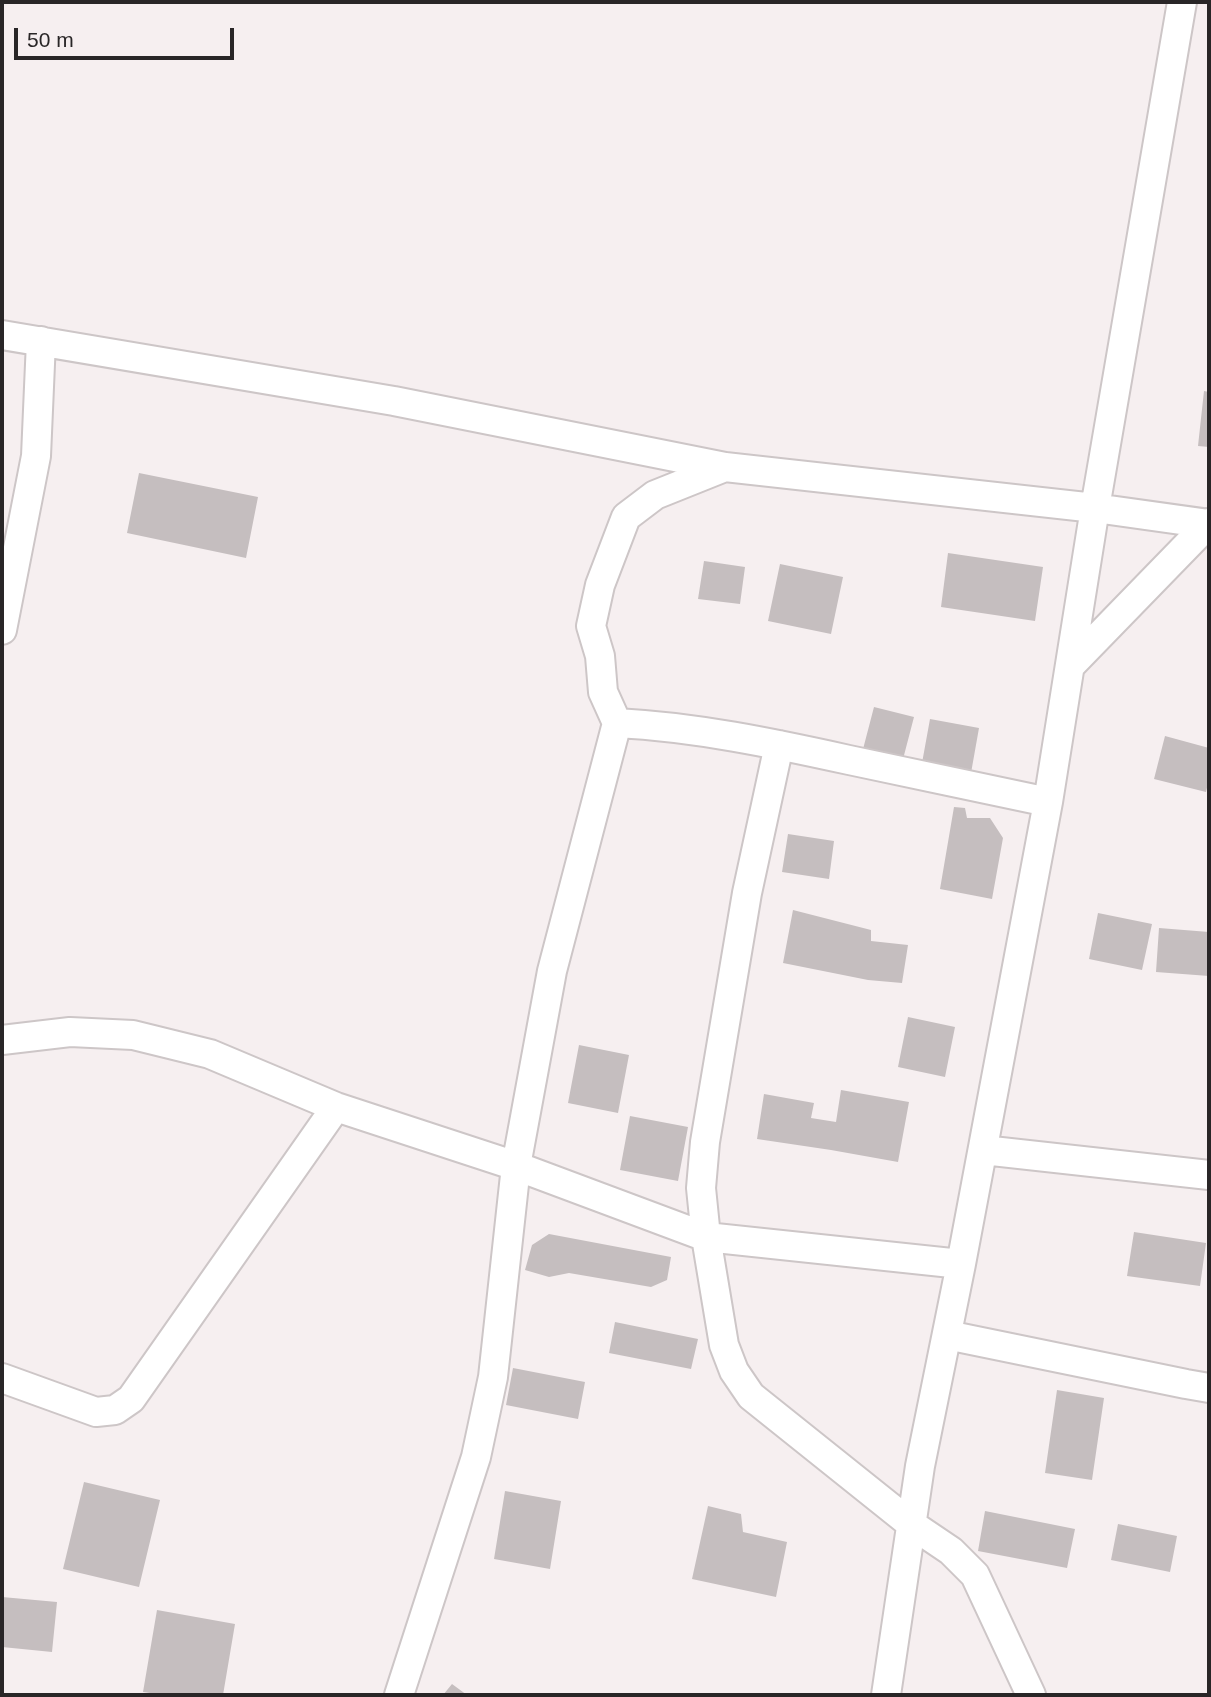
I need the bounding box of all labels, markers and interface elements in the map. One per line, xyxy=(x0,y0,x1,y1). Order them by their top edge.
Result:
scale bar xyxy=(18,14,238,58)
text: 50 m xyxy=(27,28,74,51)

